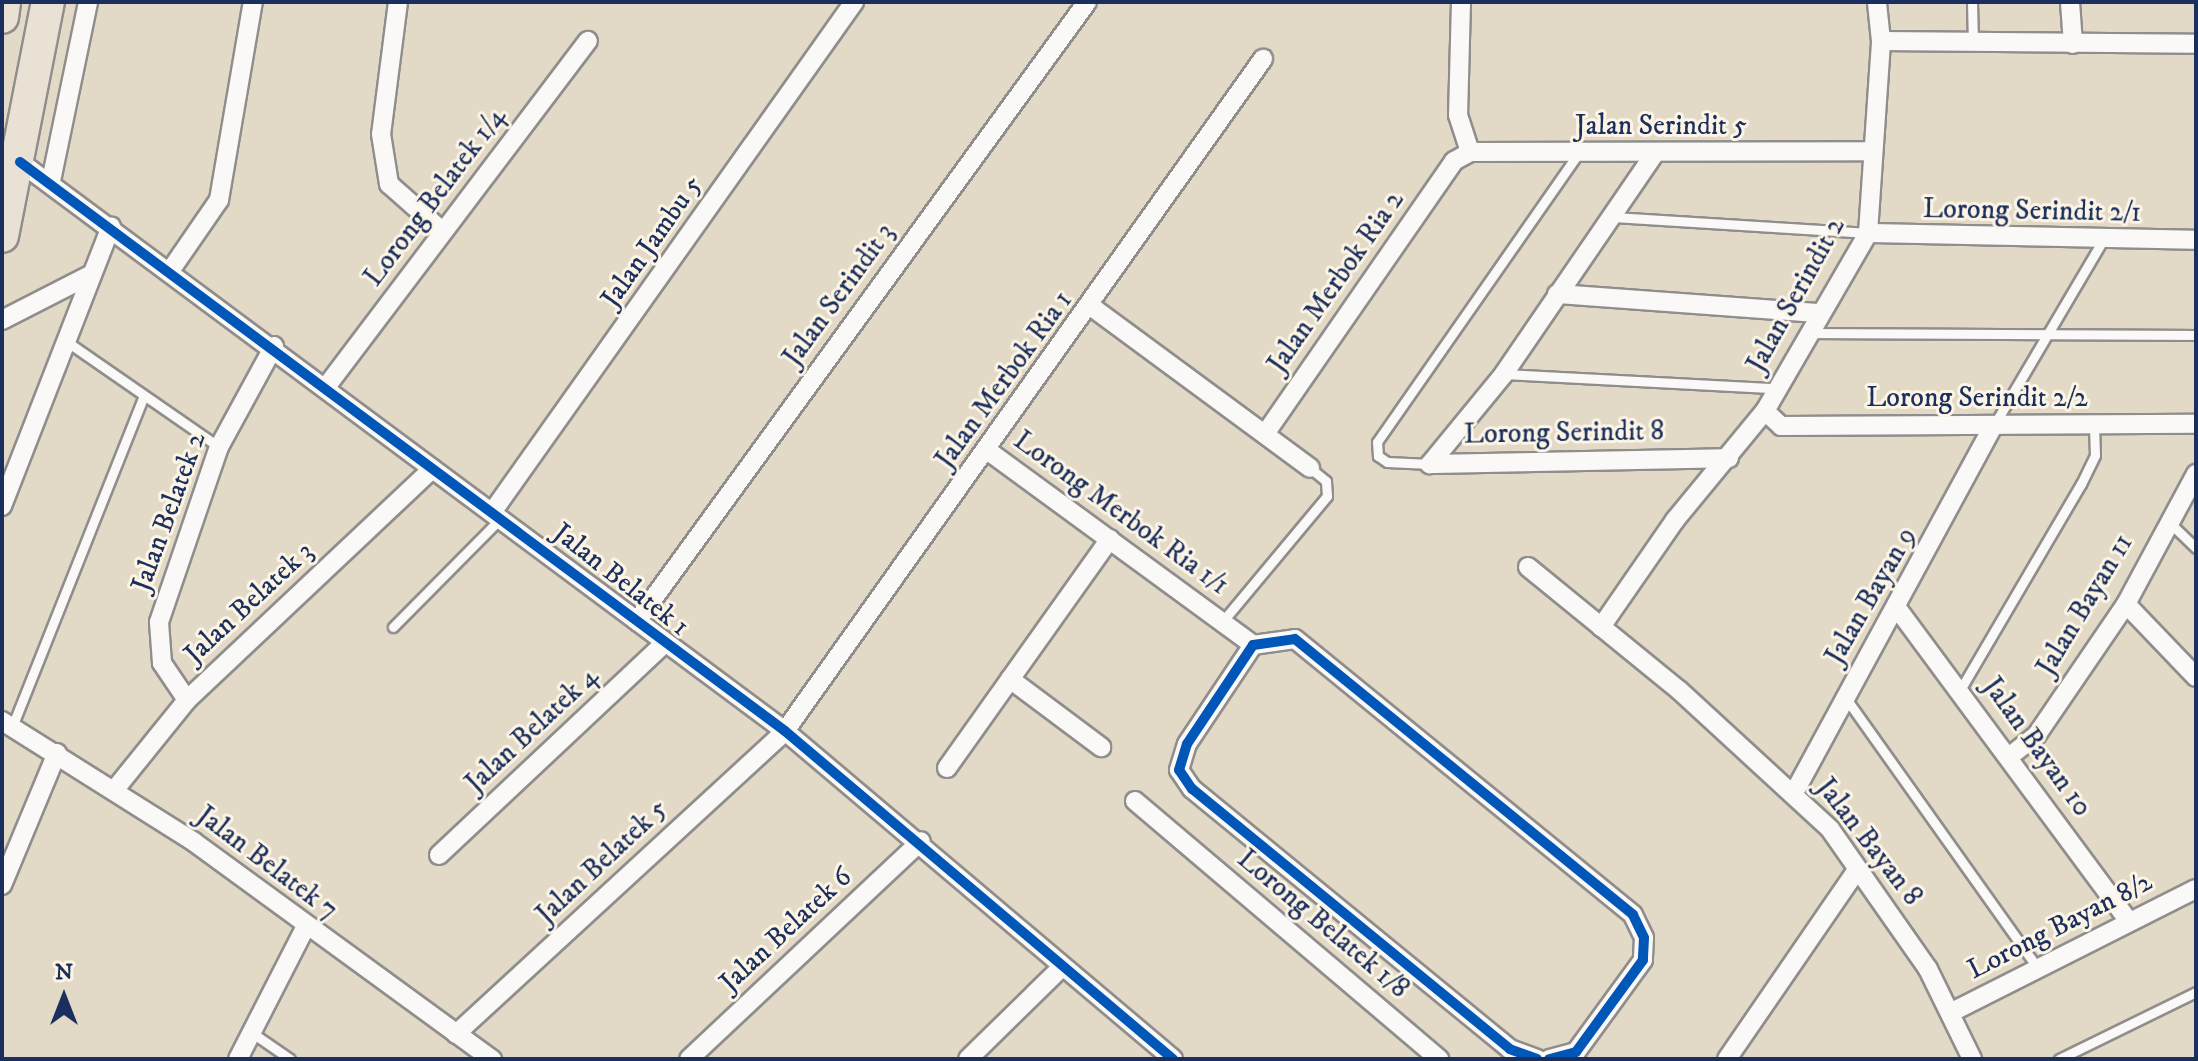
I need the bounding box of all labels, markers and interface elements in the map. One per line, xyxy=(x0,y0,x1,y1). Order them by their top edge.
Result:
street label: Lorong Belatek 1/4 xyxy=(357,101,513,293)
street label: Jalan Serindit 5 xyxy=(1575,109,1747,143)
street label: Jalan Jambu 5 xyxy=(594,170,710,314)
street label: Jalan Merbok Ria 2 xyxy=(1261,184,1411,380)
street label: Lorong Serindit 2/1 xyxy=(1923,192,2141,230)
street label: Jalan Serindit 2 xyxy=(1740,212,1852,378)
street label: Jalan Serindit 3 xyxy=(776,217,902,373)
street label: Jalan Merbok Ria 1 xyxy=(928,285,1080,475)
street label: Lorong Serindit 2/2 xyxy=(1866,381,2088,415)
street label: Lorong Serindit 8 xyxy=(1463,414,1665,452)
street label: Lorong Merbok Ria 1/1 xyxy=(1007,424,1235,602)
street label: Jalan Belatek 2 xyxy=(125,428,213,596)
street label: Jalan Belatek 1 xyxy=(546,516,696,644)
street label: Jalan Bayan 9 xyxy=(1818,521,1924,671)
street label: Jalan Bayan 11 xyxy=(2030,528,2140,682)
street label: Jalan Belatek 3 xyxy=(178,535,320,671)
street label: Jalan Belatek 4 xyxy=(459,660,605,800)
street label: Jalan Bayan 10 xyxy=(1975,671,2099,823)
street label: Jalan Bayan 8 xyxy=(1809,771,1929,913)
street label: Jalan Belatek 5 xyxy=(529,793,675,931)
street label: Jalan Belatek 7 xyxy=(190,799,344,927)
street label: Lorong Belatek 1/8 xyxy=(1230,842,1416,1006)
street label: Jalan Belatek 6 xyxy=(713,860,859,1000)
street label: Lorong Bayan 8/2 xyxy=(1962,865,2158,987)
north arrow xyxy=(24,957,104,1037)
text: N xyxy=(55,959,73,986)

